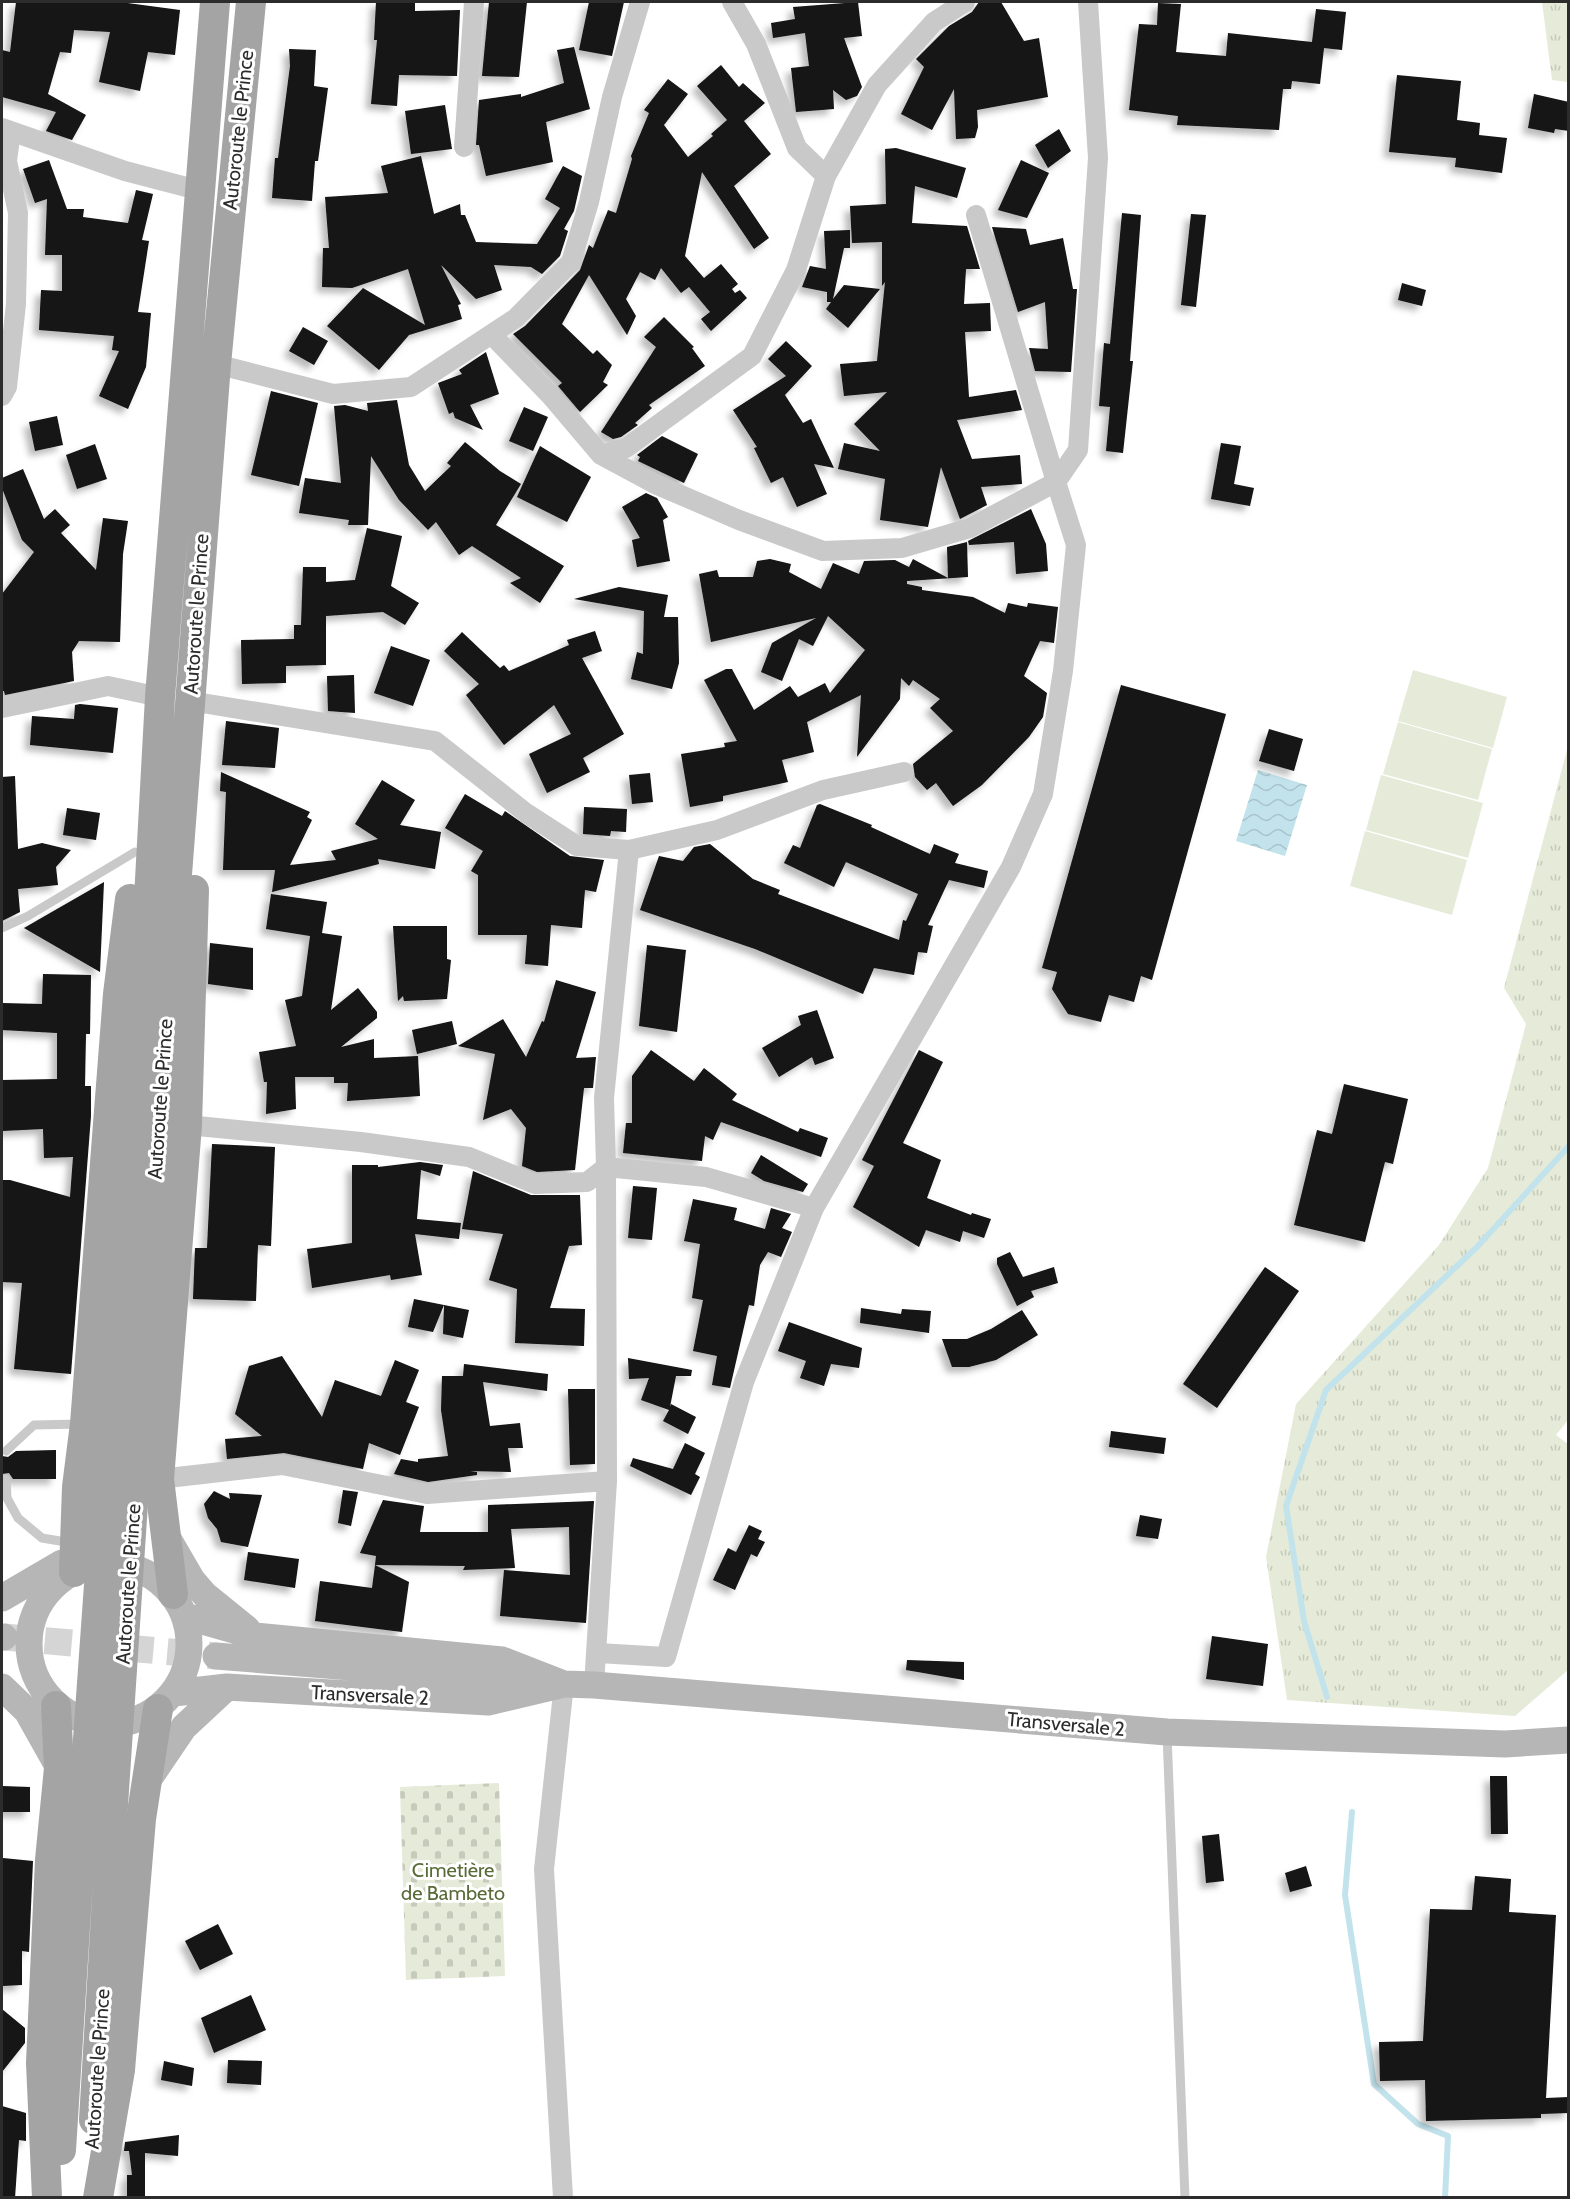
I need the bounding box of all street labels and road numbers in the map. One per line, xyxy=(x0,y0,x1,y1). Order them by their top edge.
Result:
street label: Autoroute le Prince xyxy=(218,49,258,211)
street label: Autoroute le Prince xyxy=(178,533,214,695)
street label: Autoroute le Prince xyxy=(142,1018,178,1180)
street label: Autoroute le Prince xyxy=(110,1503,146,1665)
street label: Transversale 2 xyxy=(310,1680,430,1710)
street label: Transversale 2 xyxy=(1006,1707,1126,1741)
street label: Autoroute le Prince xyxy=(79,1988,115,2150)

